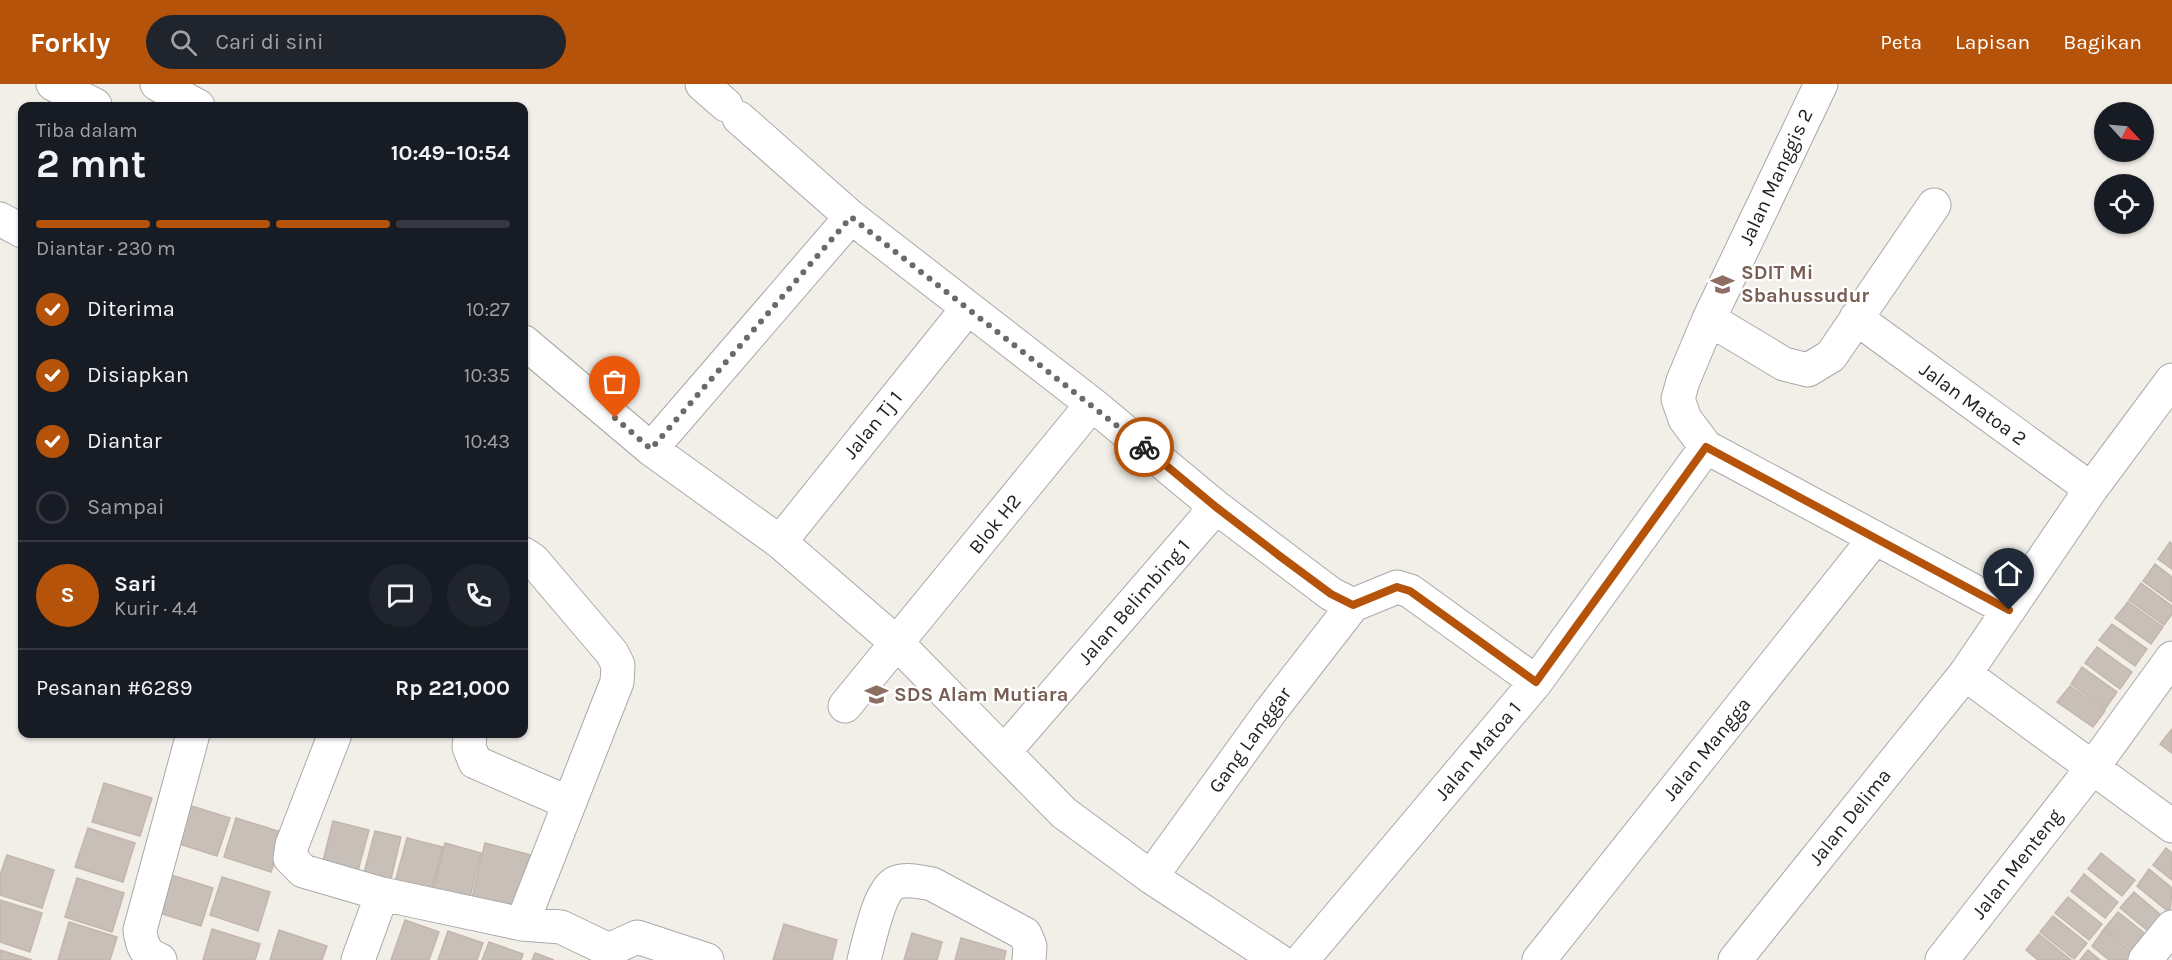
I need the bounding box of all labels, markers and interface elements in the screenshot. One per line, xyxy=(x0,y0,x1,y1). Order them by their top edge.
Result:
search box xyxy=(146,15,566,69)
text: Forkly xyxy=(30,26,110,59)
icon: search xyxy=(167,26,200,59)
text: Cari di sini xyxy=(215,29,324,55)
text: Peta xyxy=(1880,30,1922,54)
text: Lapisan xyxy=(1955,30,2030,54)
text: Bagikan xyxy=(2063,30,2142,54)
north arrow xyxy=(2094,102,2154,162)
map controls xyxy=(2094,102,2154,234)
street label: Jalan Manggis 2 xyxy=(1734,105,1818,249)
text: Tiba dalam xyxy=(36,119,138,142)
text: 10:49–10:54 xyxy=(391,140,510,166)
text: 2 mnt xyxy=(36,141,146,187)
button: locate xyxy=(2094,174,2154,234)
text: Diantar · 230 m xyxy=(36,237,176,260)
place label: SDIT Mi Sbahussudur xyxy=(1741,261,1869,307)
school or university icon: SDIT Mi Sbahussudur xyxy=(1710,271,1736,297)
icon: check xyxy=(36,293,69,326)
text: Diterima xyxy=(87,296,175,322)
text: 10:27 xyxy=(466,298,510,321)
pin xyxy=(589,356,640,418)
street label: Jalan Matoa 2 xyxy=(1915,358,2031,450)
icon: check xyxy=(36,359,69,392)
text: Disiapkan xyxy=(87,362,189,388)
text: 10:35 xyxy=(464,364,510,387)
icon: bag xyxy=(598,365,631,398)
street label: Jalan Tj 1 xyxy=(839,387,907,463)
courier xyxy=(1114,417,1174,477)
icon: check xyxy=(36,425,69,458)
text: Diantar xyxy=(87,428,162,454)
text: 10:43 xyxy=(464,430,510,453)
icon: bike xyxy=(1128,431,1161,464)
street label: Blok H2 xyxy=(964,490,1026,558)
text: Sampai xyxy=(87,494,165,520)
street label: Jalan Belimbing 1 xyxy=(1073,535,1195,669)
pin xyxy=(1983,548,2034,610)
icon: home xyxy=(1992,557,2025,590)
button: chat xyxy=(369,564,432,627)
button: phone xyxy=(447,564,510,627)
text: Sari xyxy=(114,571,157,597)
text: S xyxy=(60,582,75,608)
text: Kurir · 4.4 xyxy=(114,597,198,620)
text: Pesanan #6289 xyxy=(36,675,192,701)
text: Rp 221,000 xyxy=(395,675,510,701)
school or university icon: SDS Alam Mutiara xyxy=(863,681,889,707)
street label: Gang Langgar xyxy=(1204,682,1297,797)
place label: SDS Alam Mutiara xyxy=(894,683,1068,706)
street label: Jalan Mangga xyxy=(1658,693,1756,805)
street label: Jalan Matoa 1 xyxy=(1430,697,1526,805)
street label: Jalan Delima xyxy=(1804,764,1896,870)
street label: Jalan Menteng xyxy=(1967,805,2067,923)

